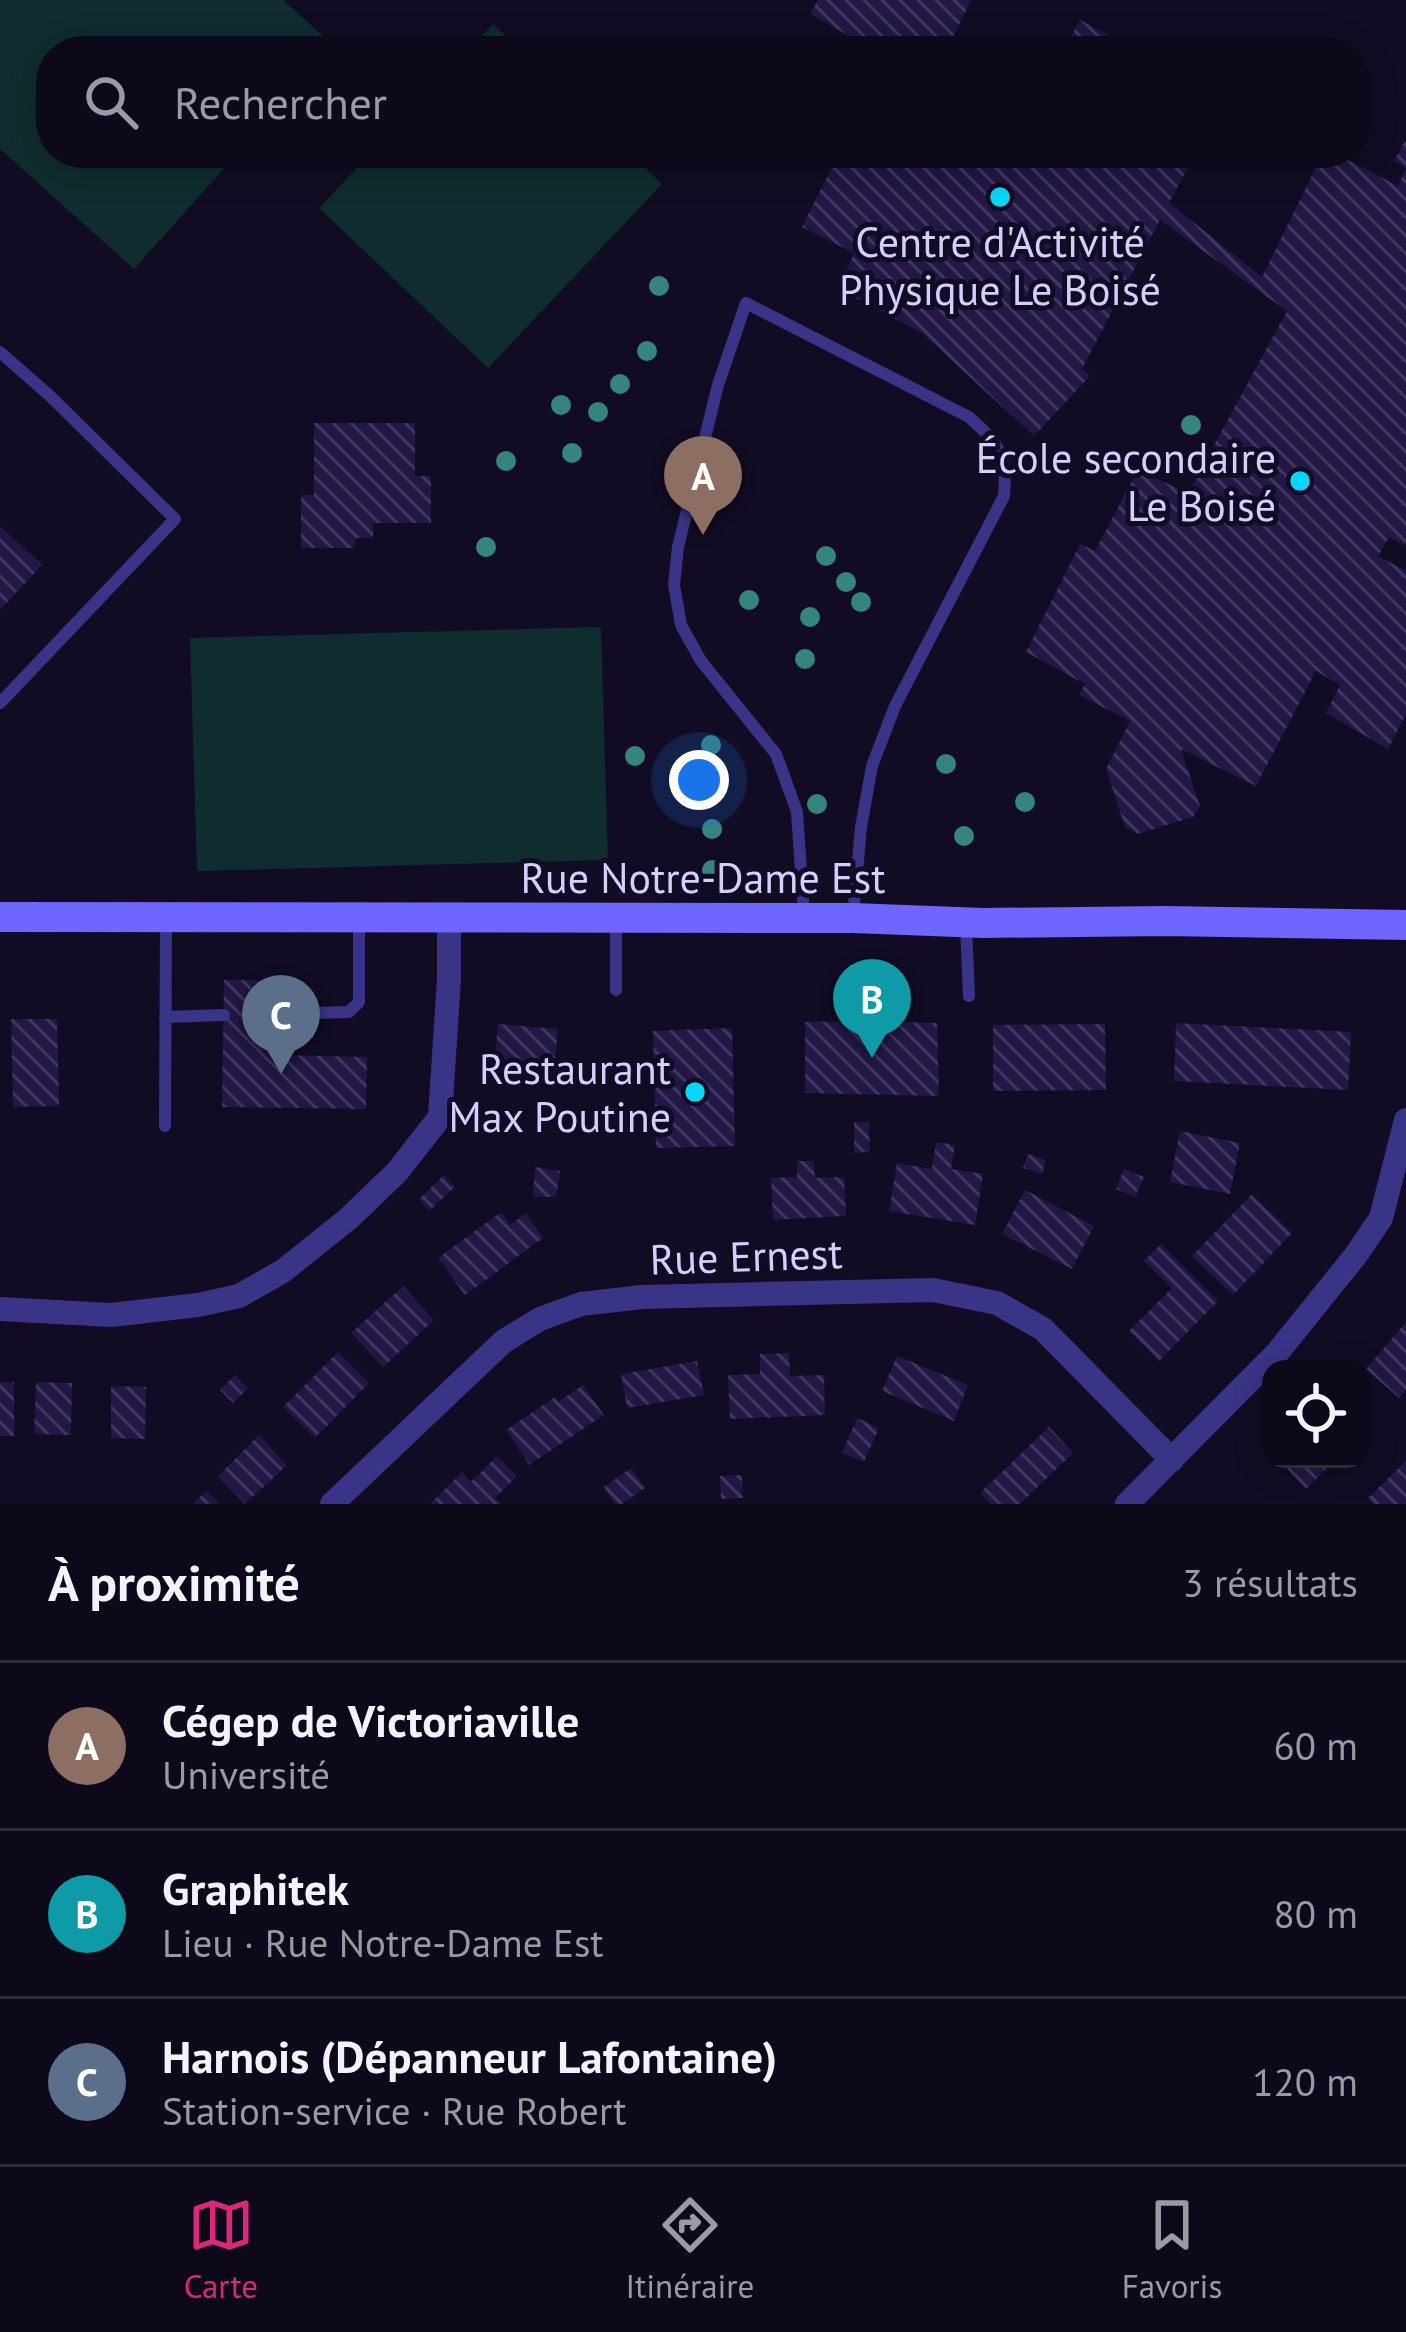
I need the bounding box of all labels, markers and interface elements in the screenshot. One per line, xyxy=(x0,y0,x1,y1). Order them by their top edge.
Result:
search box xyxy=(36,36,1370,168)
icon: search xyxy=(78,69,144,135)
text: Rechercher xyxy=(174,73,387,131)
marker: Centre d'Activité Physique Le Boisé xyxy=(987,184,1013,210)
place label: Centre d'Activité Physique Le Boisé xyxy=(839,214,1161,317)
place label: École secondaire Le Boisé xyxy=(976,430,1276,533)
pin: A xyxy=(664,436,742,535)
marker: École secondaire Le Boisé xyxy=(1287,468,1313,494)
your location xyxy=(669,750,729,810)
street label: Rue Notre-Dame Est xyxy=(521,850,885,905)
pin: B xyxy=(833,959,911,1058)
pin: C xyxy=(242,975,320,1074)
place label: Restaurant Max Poutine xyxy=(448,1041,671,1144)
marker: Restaurant Max Poutine xyxy=(682,1079,708,1105)
street label: Rue Ernest xyxy=(649,1225,843,1287)
map controls xyxy=(1262,1360,1370,1468)
button: locate xyxy=(1262,1360,1370,1468)
text: À proximité xyxy=(48,1549,300,1615)
text: 3 résultats xyxy=(1182,1557,1358,1608)
text: Cégep de Victoriaville xyxy=(162,1691,579,1749)
text: A xyxy=(75,1720,99,1771)
text: 60 m xyxy=(1273,1720,1358,1771)
text: Université xyxy=(162,1749,330,1800)
text: Graphitek xyxy=(162,1859,349,1917)
text: B xyxy=(75,1888,99,1939)
text: 80 m xyxy=(1273,1888,1358,1939)
text: Lieu · Rue Notre-Dame Est xyxy=(162,1917,604,1968)
text: Harnois (Dépanneur Lafontaine) xyxy=(162,2027,777,2085)
text: C xyxy=(76,2056,98,2107)
text: 120 m xyxy=(1252,2056,1358,2107)
text: Station-service · Rue Robert xyxy=(162,2085,627,2136)
tab: Carte xyxy=(184,2192,258,2307)
tab: Itinéraire xyxy=(625,2192,754,2307)
tab: Favoris xyxy=(1122,2192,1222,2307)

